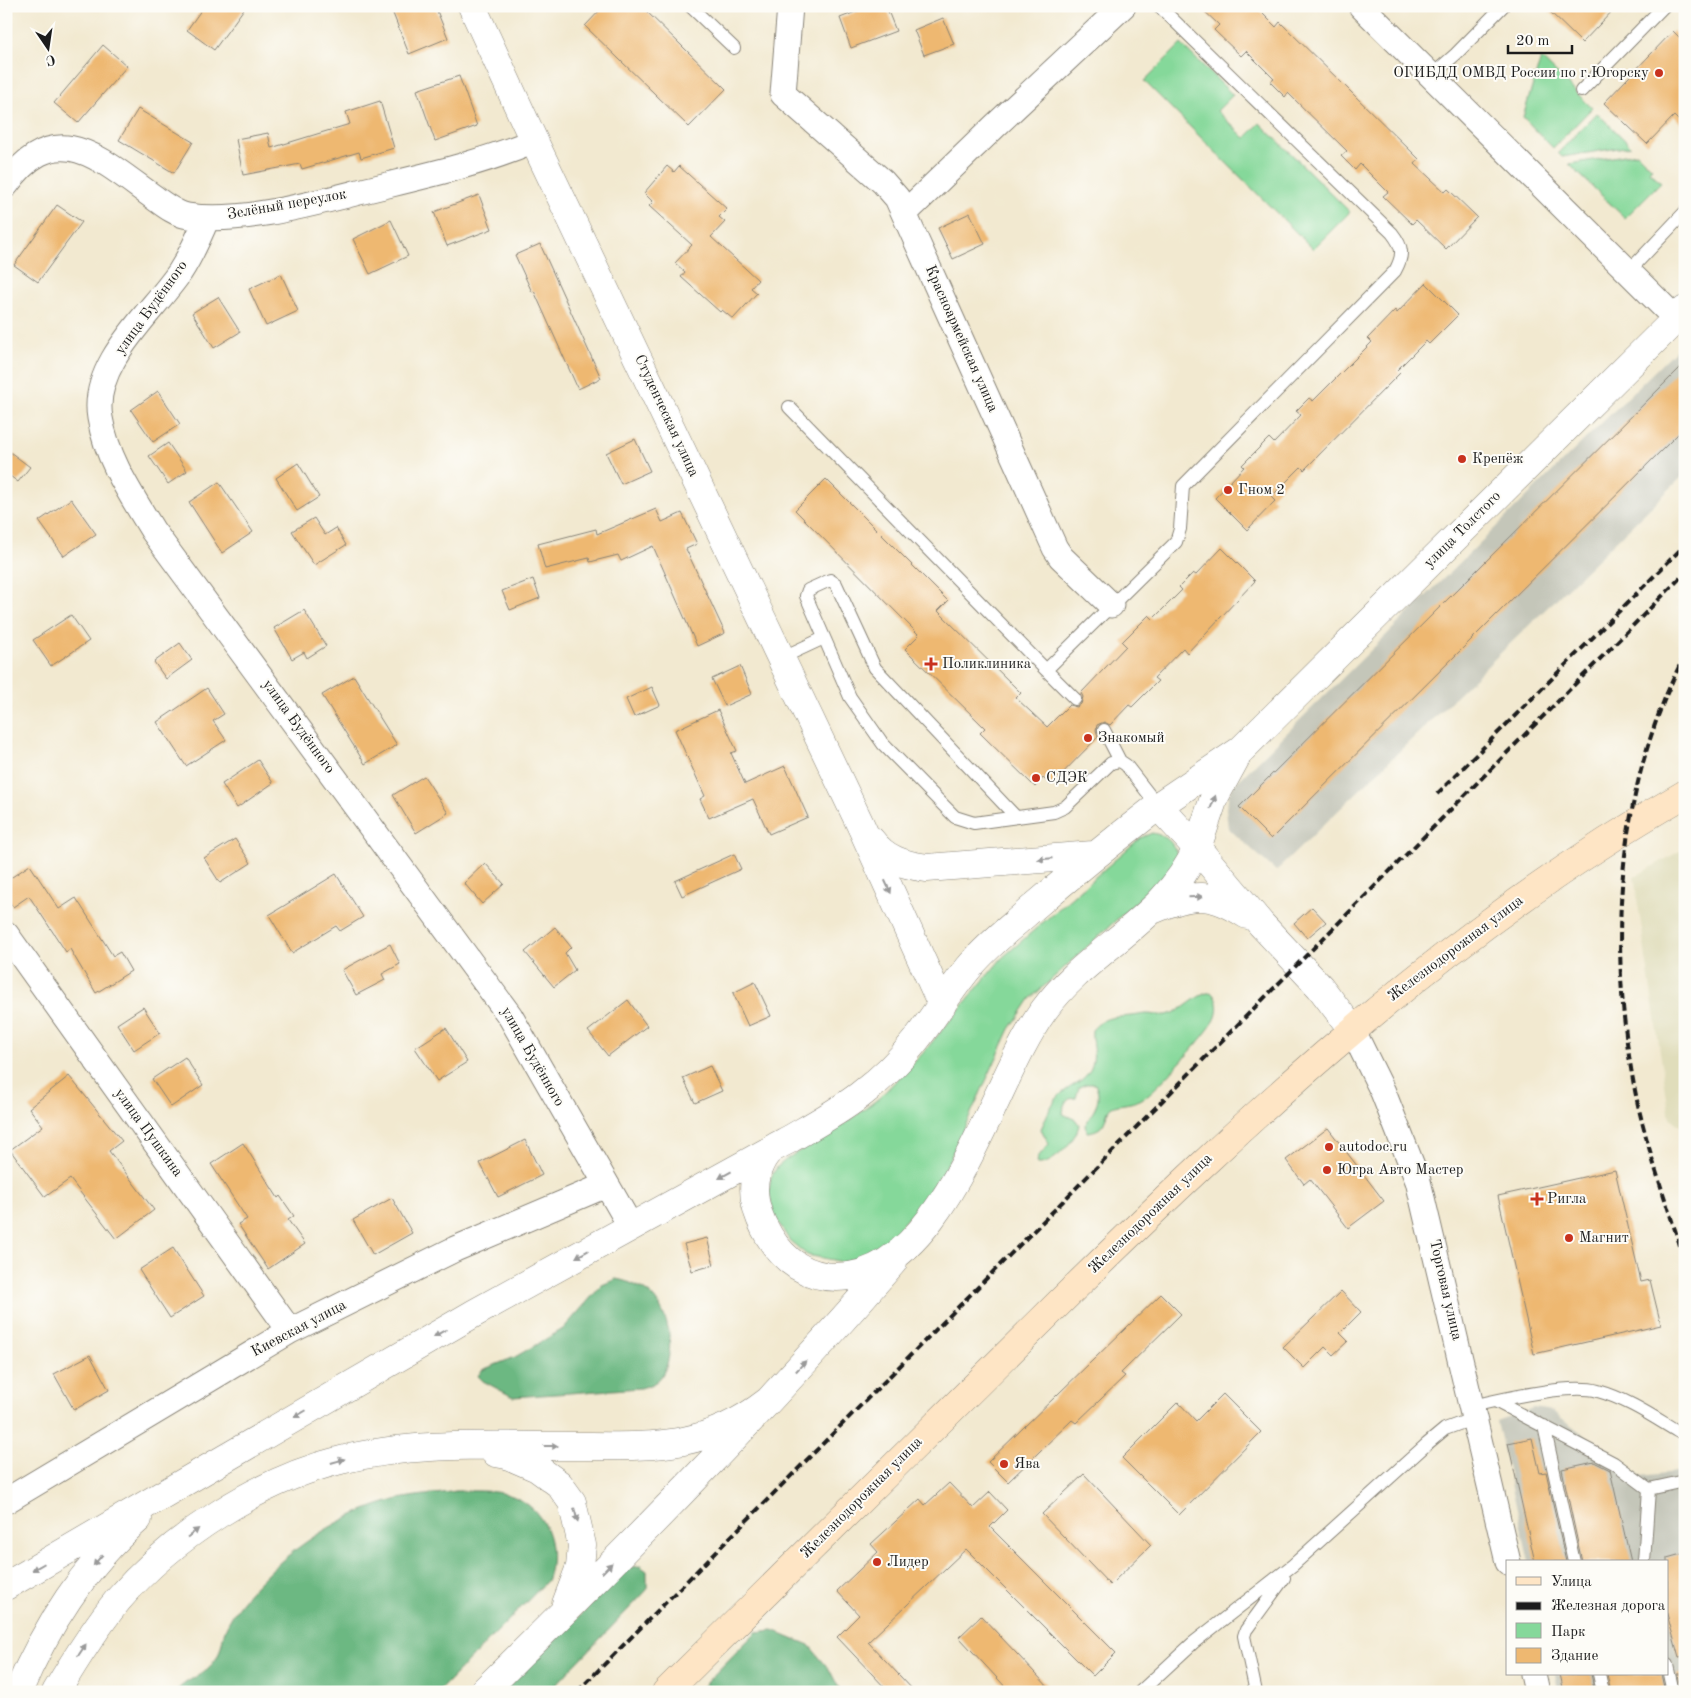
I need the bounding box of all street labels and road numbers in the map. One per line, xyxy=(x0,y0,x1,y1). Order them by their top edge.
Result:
street label: Зелёный переулок xyxy=(226,187,348,223)
street label: улица Будённого xyxy=(113,258,191,358)
street label: Красноармейская улица xyxy=(922,263,1000,415)
street label: Студенческая улица xyxy=(631,352,701,480)
street label: улица Толстого xyxy=(1422,489,1504,571)
street label: улица Будённого xyxy=(259,677,337,777)
street label: Железнодорожная улица xyxy=(1386,893,1527,1005)
street label: улица Будённого xyxy=(498,1005,566,1109)
street label: улица Пушкина xyxy=(111,1086,185,1180)
street label: Железнодорожная улица xyxy=(1086,1151,1216,1277)
street label: Торговая улица xyxy=(1426,1238,1464,1342)
street label: Киевская улица xyxy=(249,1297,349,1360)
street label: Железнодорожная улица xyxy=(798,1434,926,1562)

